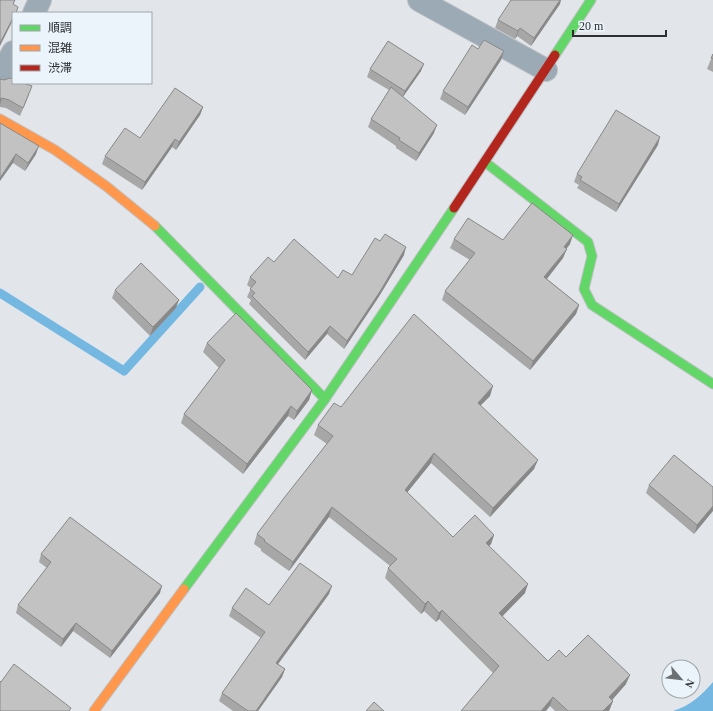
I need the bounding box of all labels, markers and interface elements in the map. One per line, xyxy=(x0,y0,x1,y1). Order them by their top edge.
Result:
legend xyxy=(12,12,152,84)
scale bar xyxy=(573,12,666,38)
text: 20 m xyxy=(579,19,604,33)
text: 順調 xyxy=(48,21,72,35)
text: 混雑 xyxy=(48,41,72,55)
text: 渋滞 xyxy=(48,61,72,75)
north arrow xyxy=(661,659,701,699)
text: N xyxy=(683,677,697,690)

